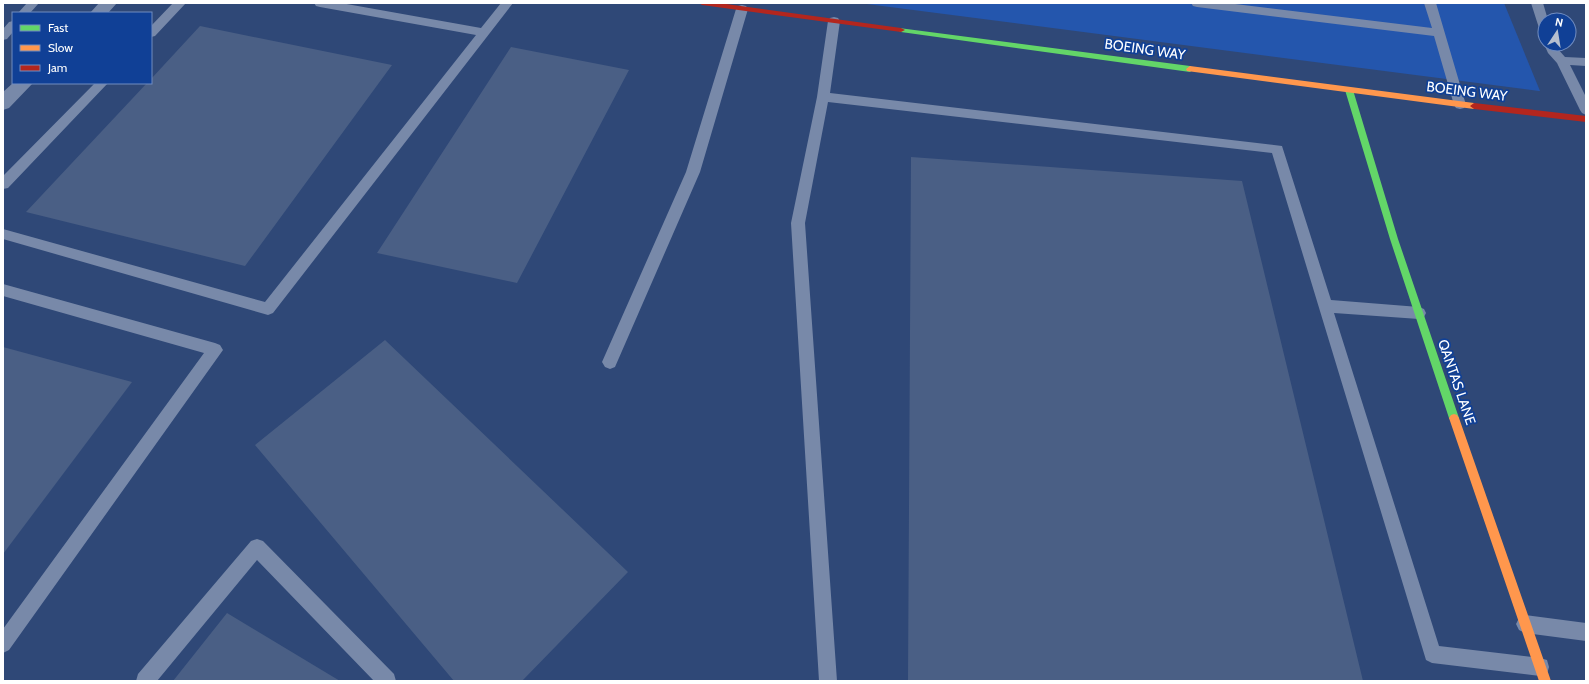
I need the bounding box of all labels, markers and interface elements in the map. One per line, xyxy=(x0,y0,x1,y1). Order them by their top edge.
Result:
legend xyxy=(12,12,152,84)
north arrow xyxy=(1537,12,1577,52)
text: N xyxy=(1554,15,1564,30)
text: Fast xyxy=(48,20,68,35)
street label: BOEING WAY xyxy=(1104,34,1188,64)
text: Slow xyxy=(48,40,73,55)
text: Jam xyxy=(47,60,67,75)
street label: BOEING WAY xyxy=(1426,77,1509,105)
street label: QANTAS LANE xyxy=(1434,337,1480,427)

